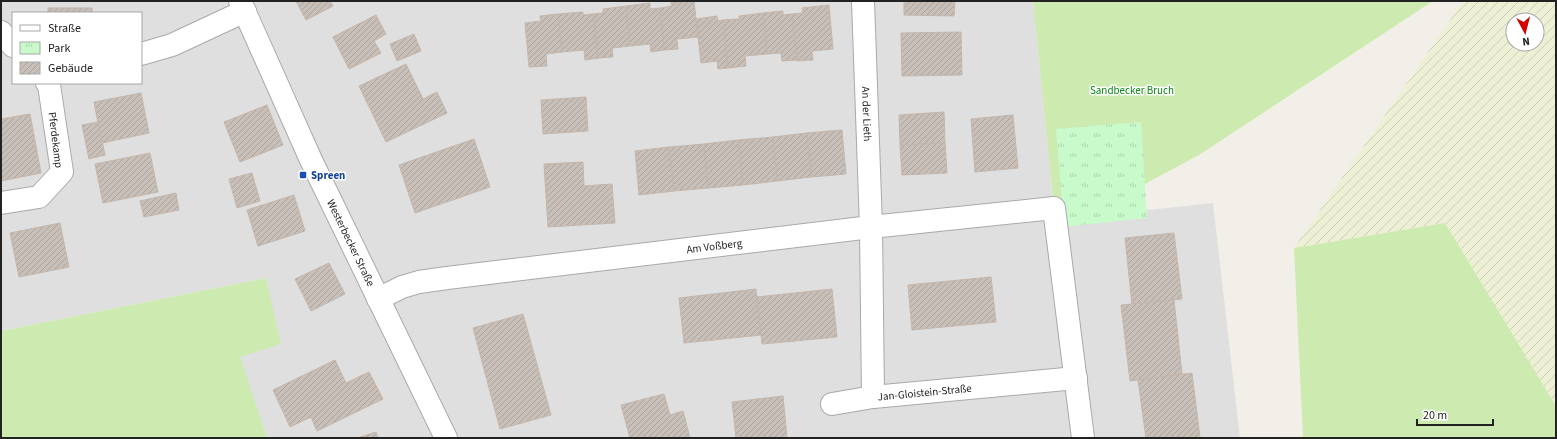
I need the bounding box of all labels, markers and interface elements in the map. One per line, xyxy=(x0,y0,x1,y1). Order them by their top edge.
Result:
legend xyxy=(12,12,142,84)
north arrow xyxy=(1505,12,1545,52)
text: Straße xyxy=(48,20,81,37)
text: N xyxy=(1522,34,1531,49)
text: Park xyxy=(48,40,70,57)
text: Gebäude xyxy=(48,60,93,77)
park label: Sandbecker Bruch xyxy=(1090,83,1174,98)
street label: An der Lieth xyxy=(858,86,875,142)
street label: Pferdekamp xyxy=(45,111,66,169)
place label: Spreen xyxy=(311,168,345,183)
marker: Spreen xyxy=(298,170,308,180)
street label: Westerbecker Straße xyxy=(323,197,378,289)
street label: Am Voßberg xyxy=(686,236,743,257)
street label: Jan-Gloistein-Straße xyxy=(877,381,973,405)
scale bar xyxy=(1417,401,1493,427)
text: 20 m xyxy=(1423,407,1447,424)

